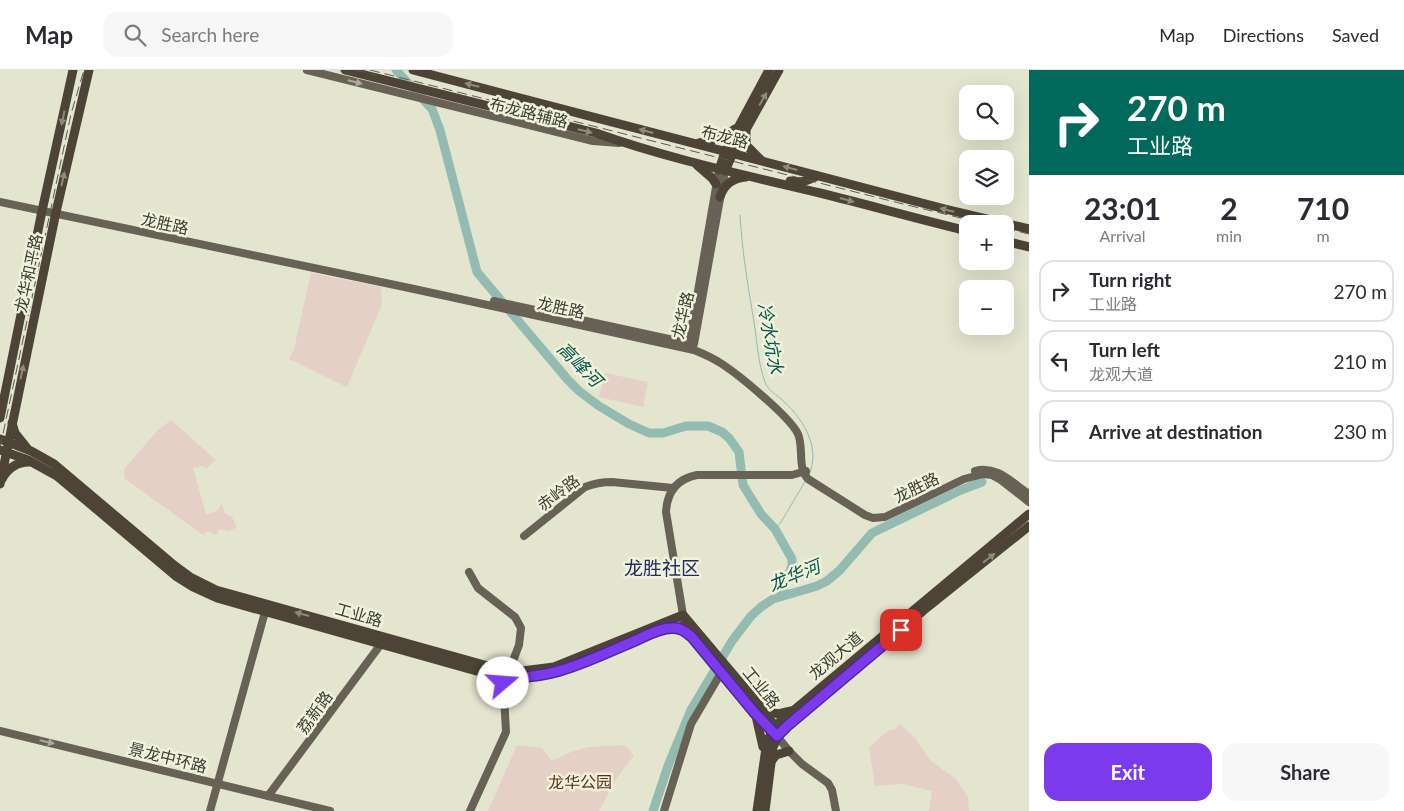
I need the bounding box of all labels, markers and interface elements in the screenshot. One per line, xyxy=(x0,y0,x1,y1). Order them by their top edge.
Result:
search box xyxy=(103,12,453,57)
text: Map xyxy=(25,20,73,49)
icon: search xyxy=(121,21,149,49)
text: Search here xyxy=(161,23,259,46)
text: Map xyxy=(1159,24,1195,46)
text: Directions xyxy=(1223,24,1304,46)
text: Saved xyxy=(1332,24,1379,46)
one-way arrow xyxy=(347,78,362,86)
one-way arrow xyxy=(465,81,480,89)
map controls xyxy=(959,85,1014,335)
button: search xyxy=(959,85,1014,140)
text: 270 m xyxy=(1127,86,1226,128)
icon: right xyxy=(1044,90,1109,155)
one-way arrow xyxy=(759,92,767,106)
street label: 布龙路辅路 xyxy=(488,93,570,131)
one-way arrow xyxy=(59,110,67,125)
street label: 布龙路 xyxy=(699,121,751,151)
one-way arrow xyxy=(639,126,654,134)
one-way arrow xyxy=(578,127,593,135)
text: 工业路 xyxy=(1127,132,1193,159)
button: layers xyxy=(959,150,1014,205)
one-way arrow xyxy=(783,164,798,172)
one-way arrow xyxy=(59,172,67,187)
text: 23:01 xyxy=(1084,190,1161,226)
text: 2 xyxy=(1220,190,1238,226)
text: 710 xyxy=(1297,190,1349,226)
one-way arrow xyxy=(840,196,855,204)
one-way arrow xyxy=(940,206,955,214)
street label: 龙胜路 xyxy=(140,209,190,237)
button: + xyxy=(959,215,1014,270)
text: Arrival xyxy=(1099,226,1146,245)
text: min xyxy=(1216,226,1242,245)
text: m xyxy=(1316,226,1330,245)
street label: 龙华和平路 xyxy=(10,232,46,314)
text: Turn right xyxy=(1089,268,1171,291)
icon: right xyxy=(1046,277,1074,305)
button: − xyxy=(959,280,1014,335)
text: 270 m xyxy=(1333,280,1387,303)
street label: 龙华路 xyxy=(667,289,697,341)
street label: 龙胜路 xyxy=(536,293,586,321)
text: 工业路 xyxy=(1089,294,1137,313)
water label: 冷水坑水 xyxy=(754,301,788,376)
water label: 高峰河 xyxy=(553,337,609,393)
text: Turn left xyxy=(1089,338,1160,361)
icon: left xyxy=(1046,347,1074,375)
text: 210 m xyxy=(1333,350,1387,373)
text: 龙观大道 xyxy=(1089,364,1153,383)
one-way arrow xyxy=(18,365,26,380)
icon: arrive xyxy=(1046,417,1074,445)
text: Arrive at destination xyxy=(1089,420,1262,443)
text: 230 m xyxy=(1333,420,1387,443)
street label: 龙胜路 xyxy=(890,468,942,506)
street label: 赤岭路 xyxy=(533,470,583,514)
one-way arrow xyxy=(982,553,996,563)
water label: 龙华河 xyxy=(765,554,826,595)
district label: 龙胜社区 xyxy=(624,556,700,579)
street label: 工业路 xyxy=(333,598,385,630)
one-way arrow xyxy=(294,609,309,617)
pin xyxy=(880,609,922,651)
icon: arrive xyxy=(887,616,915,644)
street label: 龙观大道 xyxy=(804,627,866,683)
position arrow xyxy=(476,656,528,708)
street label: 工业路 xyxy=(740,662,784,712)
street label: 荔新路 xyxy=(292,687,336,737)
one-way arrow xyxy=(40,738,55,746)
street label: 景龙中环路 xyxy=(127,738,209,776)
button: Exit xyxy=(1044,743,1212,801)
button: Share xyxy=(1222,743,1389,801)
park label: 龙华公园 xyxy=(548,772,612,791)

